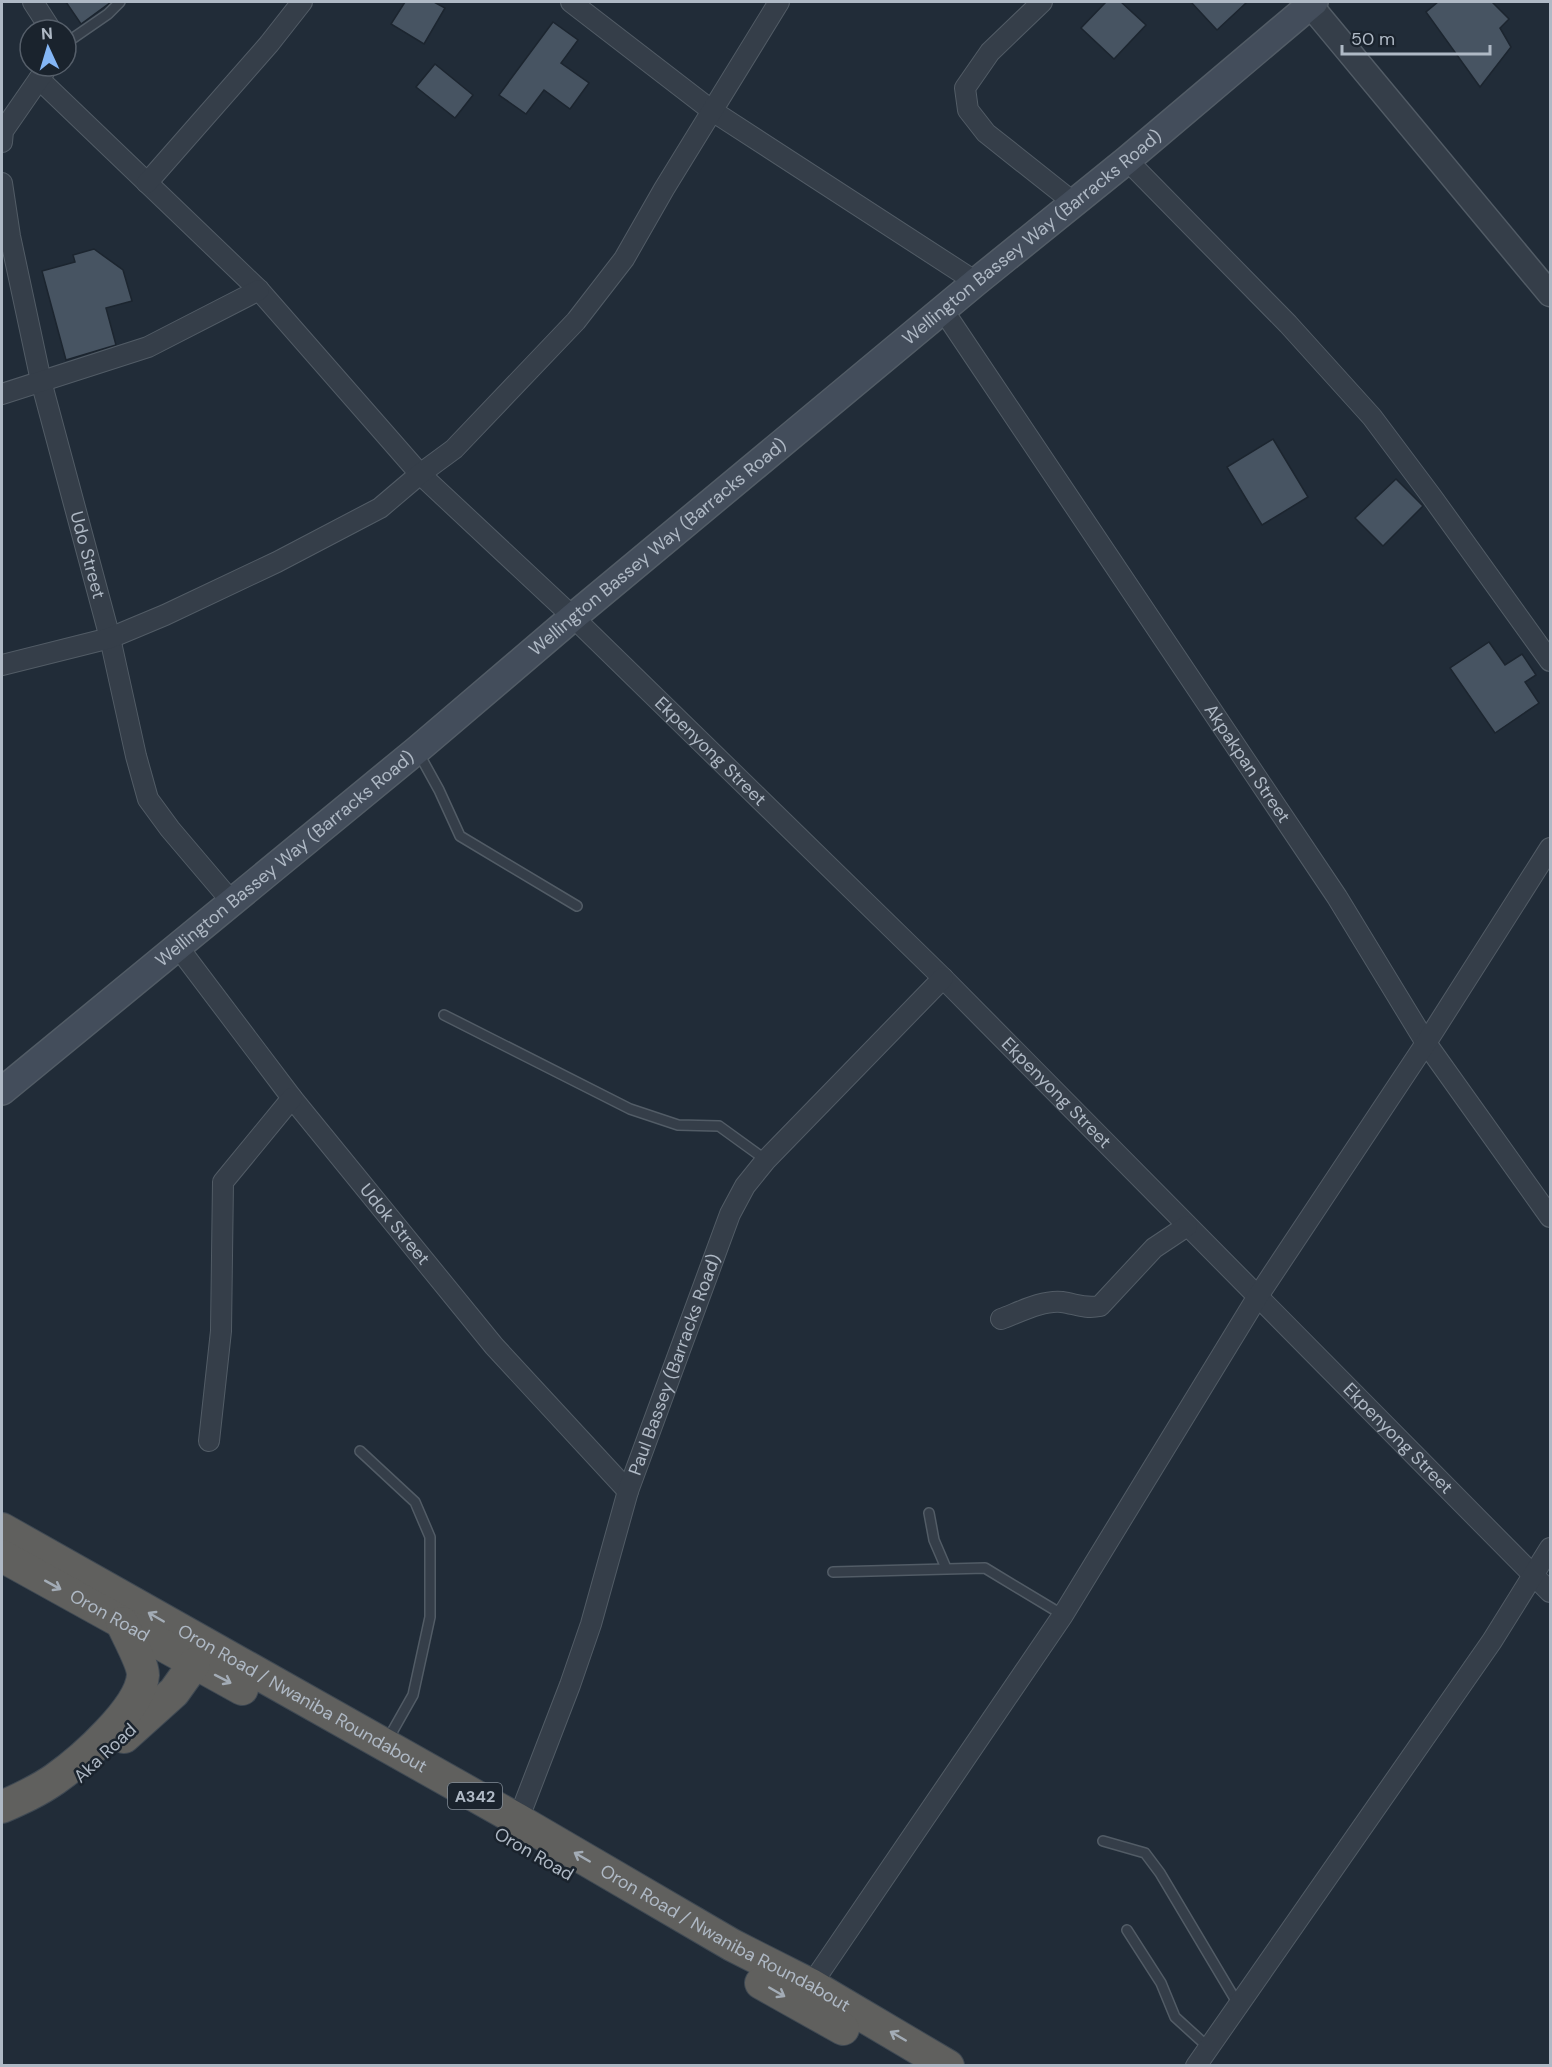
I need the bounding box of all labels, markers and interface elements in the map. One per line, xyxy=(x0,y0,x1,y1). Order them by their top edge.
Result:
north arrow xyxy=(18,18,78,78)
scale bar xyxy=(1342,18,1490,56)
text: N xyxy=(40,23,54,44)
text: 50 m xyxy=(1351,27,1395,51)
street label: Wellington Bassey Way (Barracks Road) xyxy=(897,124,1167,350)
street label: Wellington Bassey Way (Barracks Road) xyxy=(524,433,791,661)
street label: Udo Street xyxy=(64,509,111,601)
street label: Ekpenyong Street xyxy=(650,691,772,811)
street label: Akpakpan Street xyxy=(1199,699,1296,828)
street label: Wellington Bassey Way (Barracks Road) xyxy=(150,745,419,972)
street label: Ekpenyong Street xyxy=(996,1032,1117,1153)
street label: Udok Street xyxy=(354,1178,435,1270)
street label: Paul Bassey (Barracks Road) xyxy=(623,1250,726,1479)
street label: Ekpenyong Street xyxy=(1338,1378,1458,1499)
one-way arrow xyxy=(43,1580,61,1591)
street label: Oron Road xyxy=(65,1584,154,1647)
one-way arrow xyxy=(148,1610,165,1622)
street label: Oron Road / Nwaniba Roundabout xyxy=(173,1619,432,1778)
one-way arrow xyxy=(214,1674,232,1685)
street label: Aka Road xyxy=(68,1718,142,1788)
road number: A342 xyxy=(448,1783,502,1809)
street label: Oron Road xyxy=(490,1822,578,1886)
one-way arrow xyxy=(574,1851,591,1863)
street label: Oron Road / Nwaniba Roundabout xyxy=(596,1859,855,2018)
one-way arrow xyxy=(768,1986,785,1998)
one-way arrow xyxy=(890,2030,907,2042)

